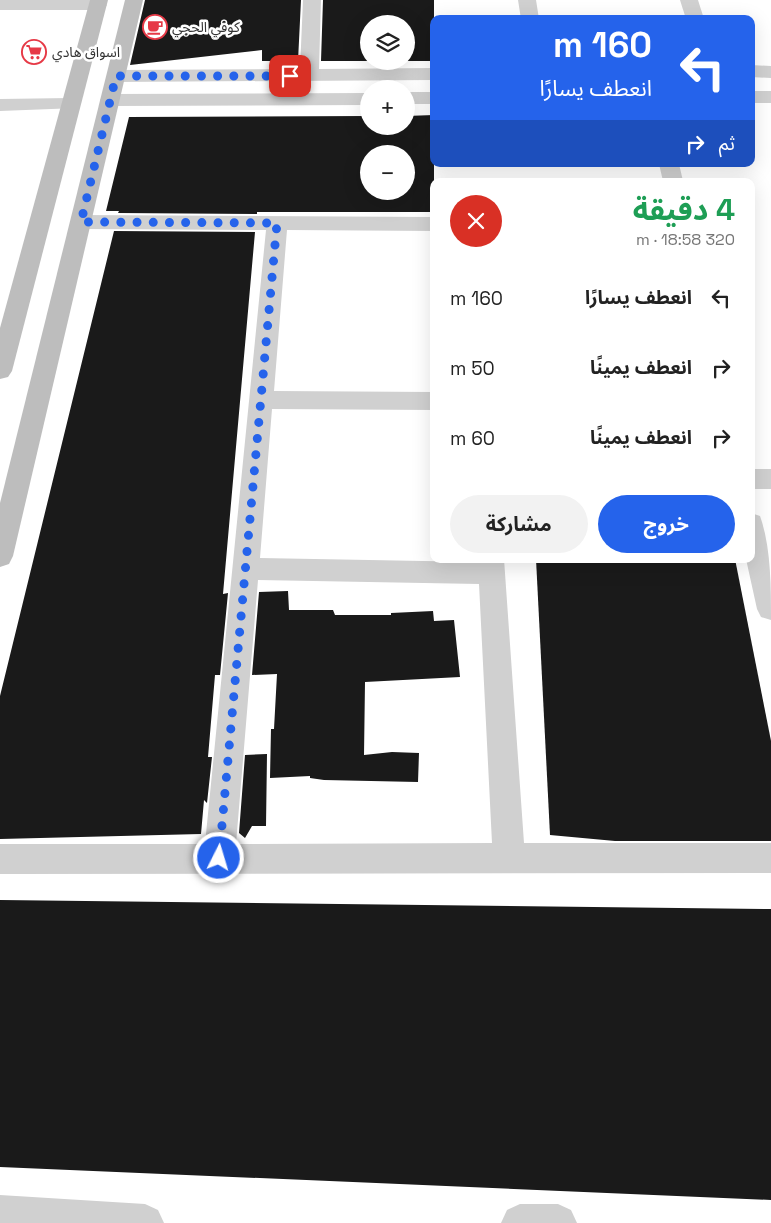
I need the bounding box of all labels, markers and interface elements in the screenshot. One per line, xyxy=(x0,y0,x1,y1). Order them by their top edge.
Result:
cafe icon: كوفي الحجي xyxy=(142,14,168,40)
map controls xyxy=(360,15,415,200)
button: layers xyxy=(360,15,415,70)
place label: كوفي الحجي xyxy=(172,18,240,38)
text: 160 m xyxy=(553,23,652,67)
icon: left xyxy=(670,35,735,100)
supermarket icon: اسواق هادي xyxy=(21,39,47,65)
place label: اسواق هادي xyxy=(52,43,120,63)
pin xyxy=(269,55,311,97)
icon: arrive xyxy=(276,62,304,90)
text: انعطف يسارًا xyxy=(540,74,652,102)
button: + xyxy=(360,80,415,135)
icon: right xyxy=(681,130,709,158)
text: ثم xyxy=(719,131,735,156)
button: − xyxy=(360,145,415,200)
text: 4 دقيقة xyxy=(633,190,735,229)
button: close xyxy=(450,195,502,247)
text: 320 m · 18:58 xyxy=(636,229,735,250)
icon: left xyxy=(707,284,735,312)
text: انعطف يسارًا xyxy=(585,285,692,310)
text: 160 m xyxy=(450,286,503,311)
icon: right xyxy=(707,354,735,382)
text: انعطف يمينًا xyxy=(590,355,692,380)
text: 50 m xyxy=(450,356,495,381)
icon: right xyxy=(707,424,735,452)
text: انعطف يمينًا xyxy=(590,425,692,450)
text: 60 m xyxy=(450,426,495,451)
button: مشاركة xyxy=(450,495,588,553)
button: خروج xyxy=(598,495,735,553)
position arrow xyxy=(192,831,244,883)

